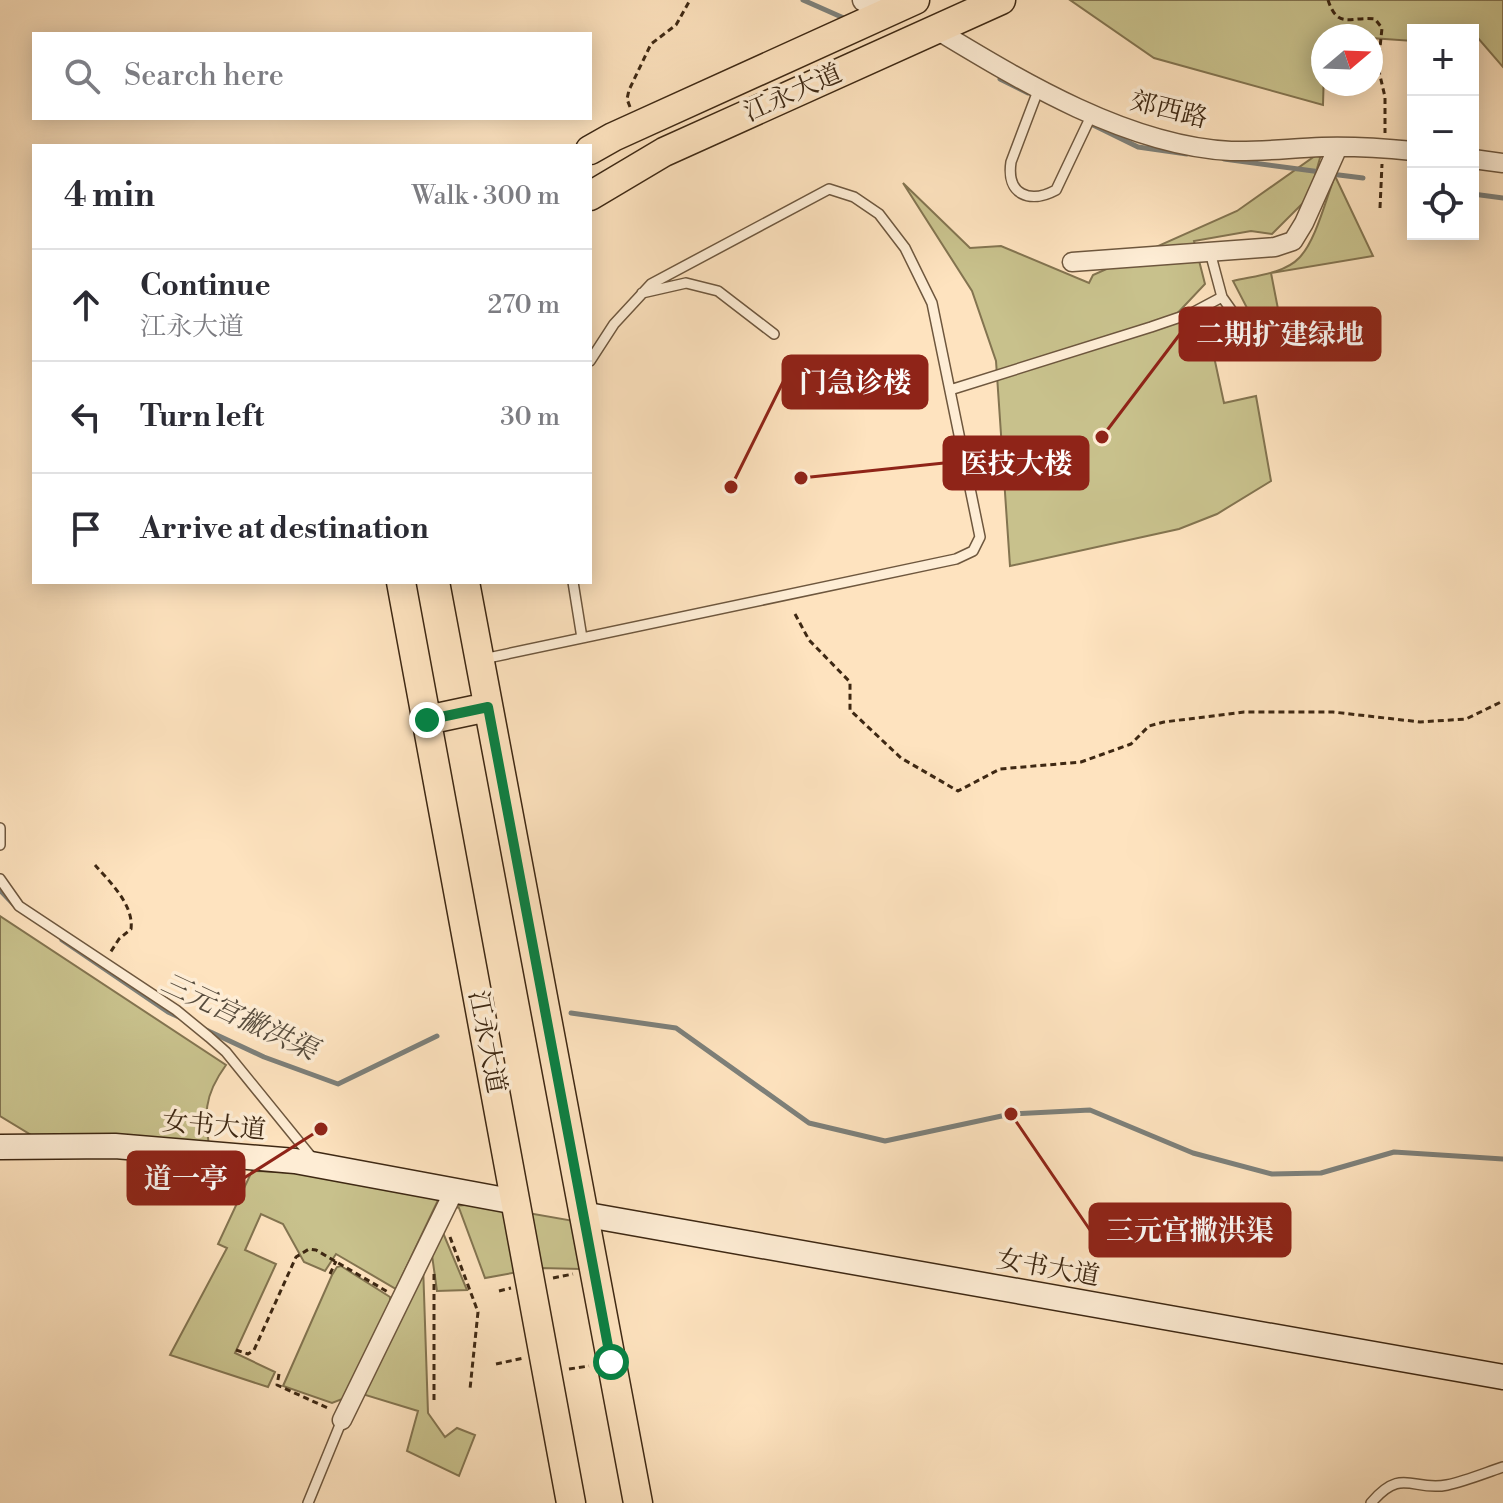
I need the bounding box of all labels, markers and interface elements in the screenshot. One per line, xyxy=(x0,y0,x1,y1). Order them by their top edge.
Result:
north arrow xyxy=(1311,24,1383,96)
map controls xyxy=(1407,24,1479,240)
button: + xyxy=(1407,24,1479,96)
search box xyxy=(32,32,592,120)
icon: search xyxy=(60,54,104,98)
text: Search here xyxy=(124,57,284,95)
street label: 江永大道 xyxy=(739,57,847,129)
street label: 郊西路 xyxy=(1127,85,1211,135)
button: − xyxy=(1407,96,1479,168)
button: locate xyxy=(1407,168,1479,240)
text: 4 min xyxy=(64,175,155,217)
text: Walk · 300 m xyxy=(412,180,560,212)
text: Continue xyxy=(140,267,271,305)
icon: ahead xyxy=(64,283,108,327)
text: 270 m xyxy=(487,289,560,321)
callout: 二期扩建绿地 xyxy=(1180,308,1380,360)
text: 江永大道 xyxy=(140,311,244,343)
text: 二期扩建绿地 xyxy=(1196,318,1364,353)
callout: 门急诊楼 xyxy=(783,356,927,408)
text: 门急诊楼 xyxy=(799,366,911,401)
icon: left xyxy=(64,395,108,439)
text: Turn left xyxy=(140,398,264,436)
text: 30 m xyxy=(500,401,560,433)
callout: 医技大楼 xyxy=(944,437,1088,489)
text: 医技大楼 xyxy=(960,447,1072,482)
icon: arrive xyxy=(64,507,108,551)
text: Arrive at destination xyxy=(140,510,429,548)
route end xyxy=(409,702,445,738)
water label: 三元宫撇洪渠 xyxy=(155,966,326,1070)
street label: 江永大道 xyxy=(461,988,513,1096)
street label: 女书大道 xyxy=(161,1106,267,1146)
callout: 道一亭 xyxy=(128,1152,244,1204)
text: 道一亭 xyxy=(144,1162,228,1197)
callout: 三元宫撇洪渠 xyxy=(1090,1204,1290,1256)
text: 三元宫撇洪渠 xyxy=(1106,1214,1274,1249)
street label: 女书大道 xyxy=(994,1243,1102,1293)
route start xyxy=(593,1344,629,1380)

